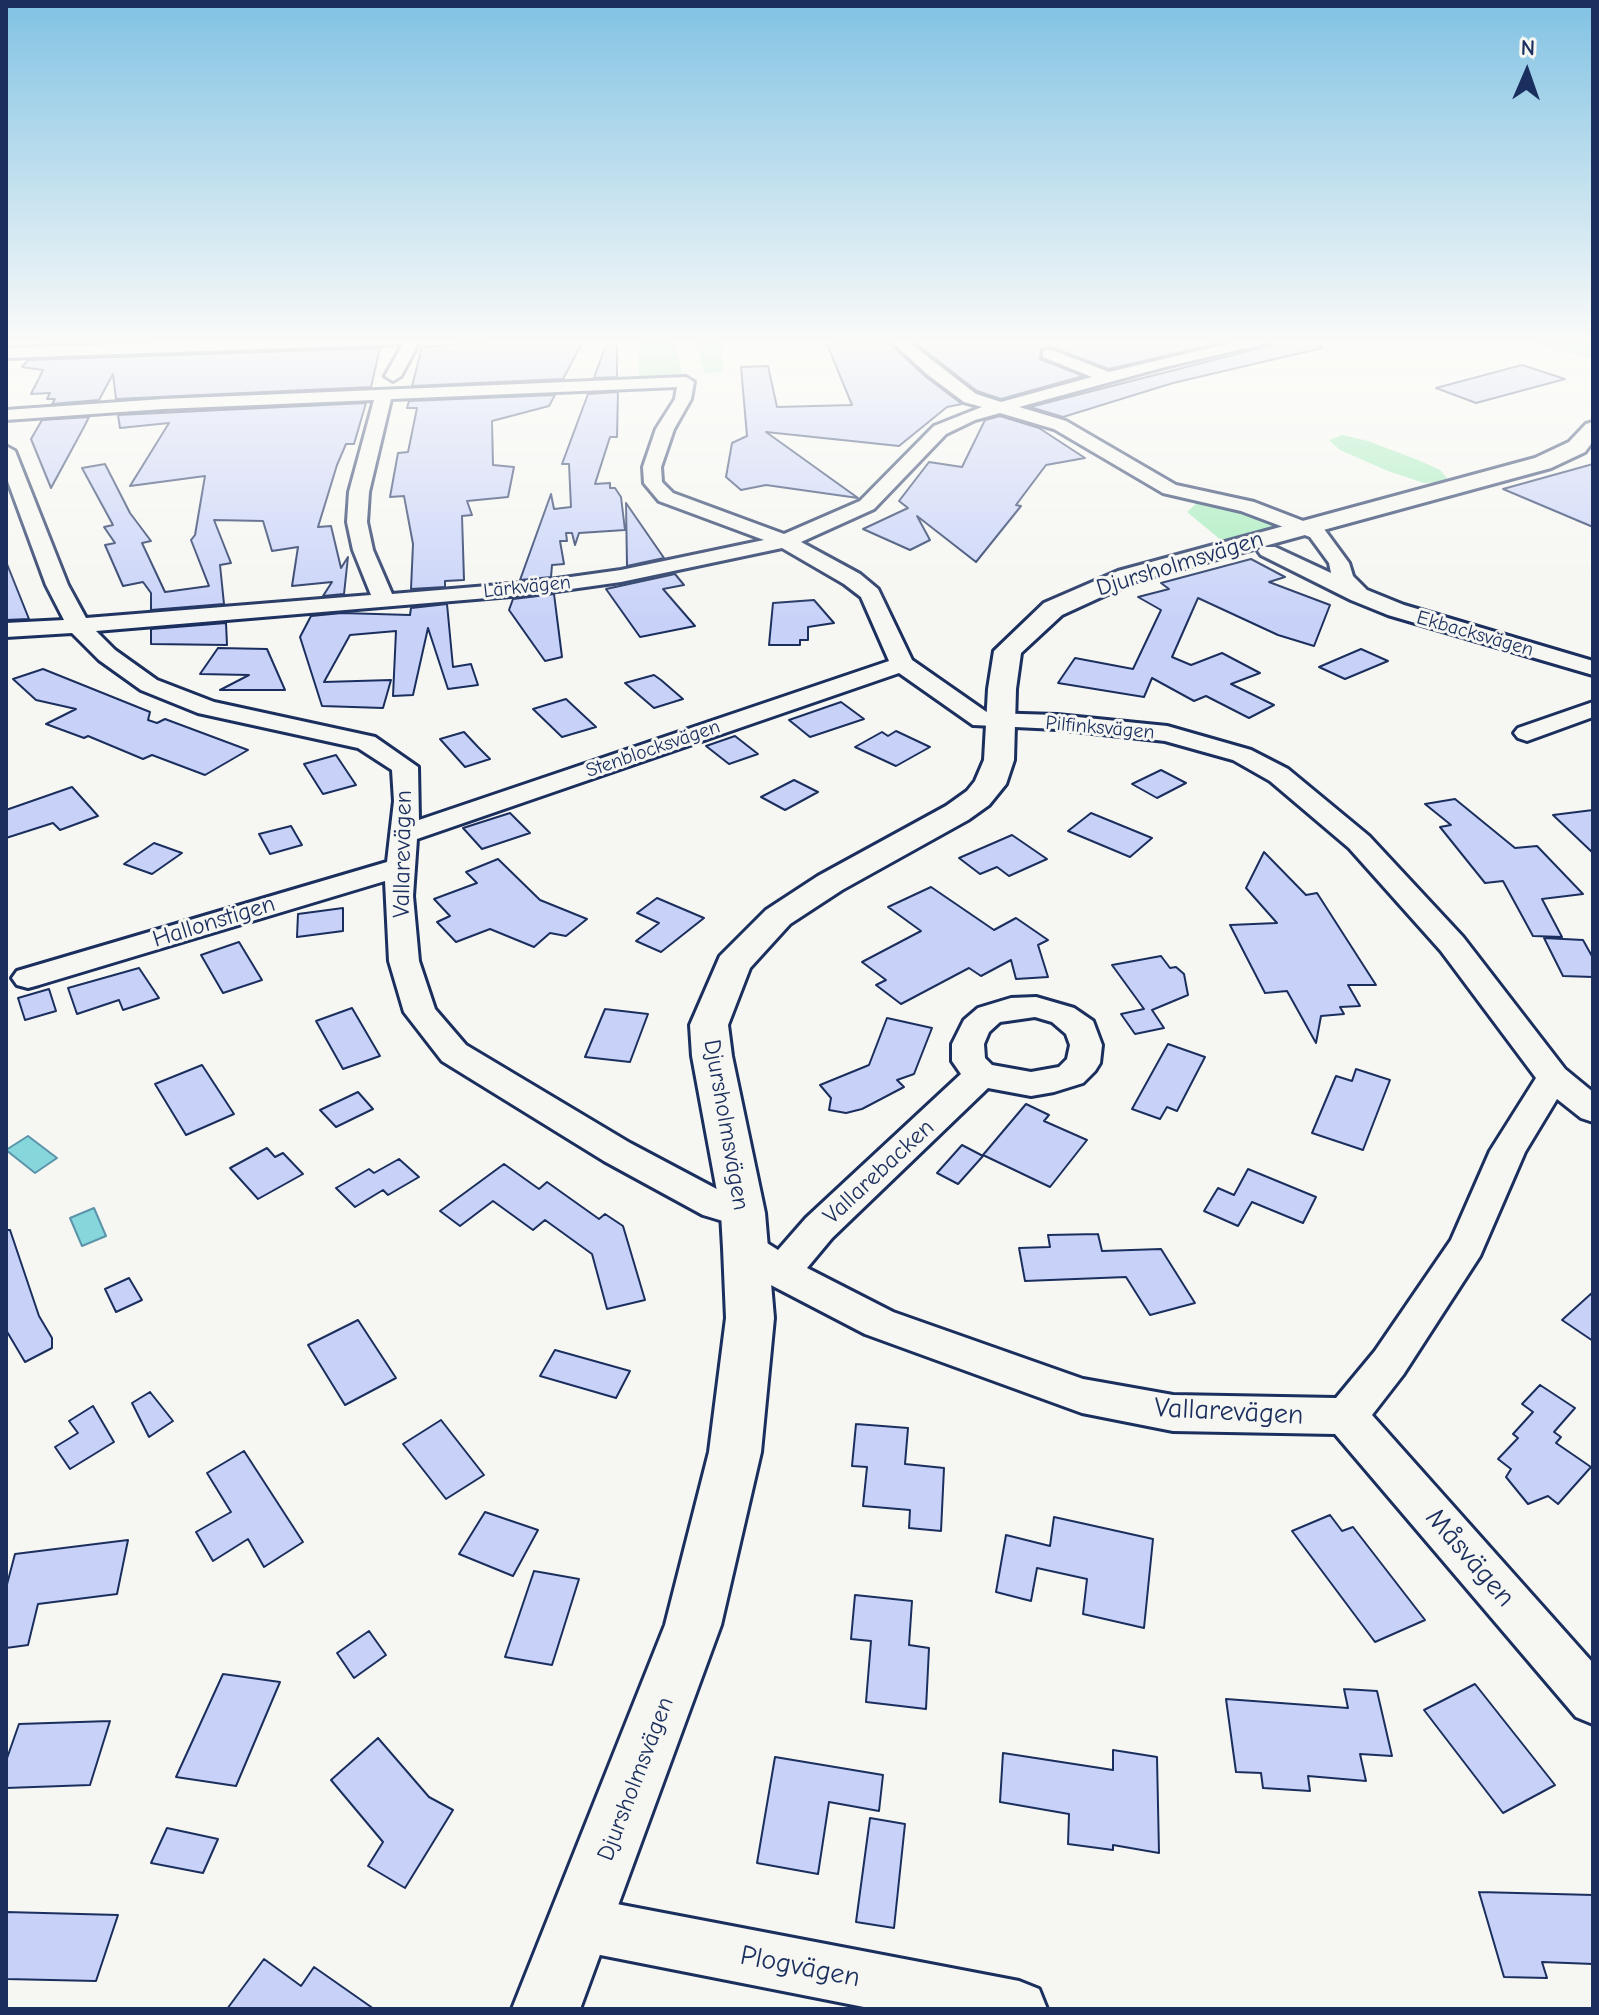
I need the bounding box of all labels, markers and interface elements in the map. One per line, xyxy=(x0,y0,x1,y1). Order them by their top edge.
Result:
north arrow xyxy=(1487,32,1567,112)
text: N xyxy=(1520,35,1535,61)
street label: Djursholmsvägen xyxy=(1093,525,1267,603)
street label: Lärkvägen xyxy=(482,570,572,604)
street label: Ekbacksvägen xyxy=(1414,606,1536,662)
street label: Pilfinksvägen xyxy=(1045,711,1155,745)
street label: Stenblocksvägen xyxy=(583,715,723,783)
street label: Vallarevägen xyxy=(387,790,419,918)
street label: Hallonstigen xyxy=(149,890,279,954)
street label: Djursholmsvägen xyxy=(697,1037,755,1213)
street label: Vallarebacken xyxy=(818,1113,940,1231)
street label: Vallarevägen xyxy=(1154,1391,1304,1433)
street label: Måsvägen xyxy=(1418,1502,1522,1614)
street label: Djursholmsvägen xyxy=(592,1693,680,1865)
street label: Plogvägen xyxy=(737,1939,863,1995)

